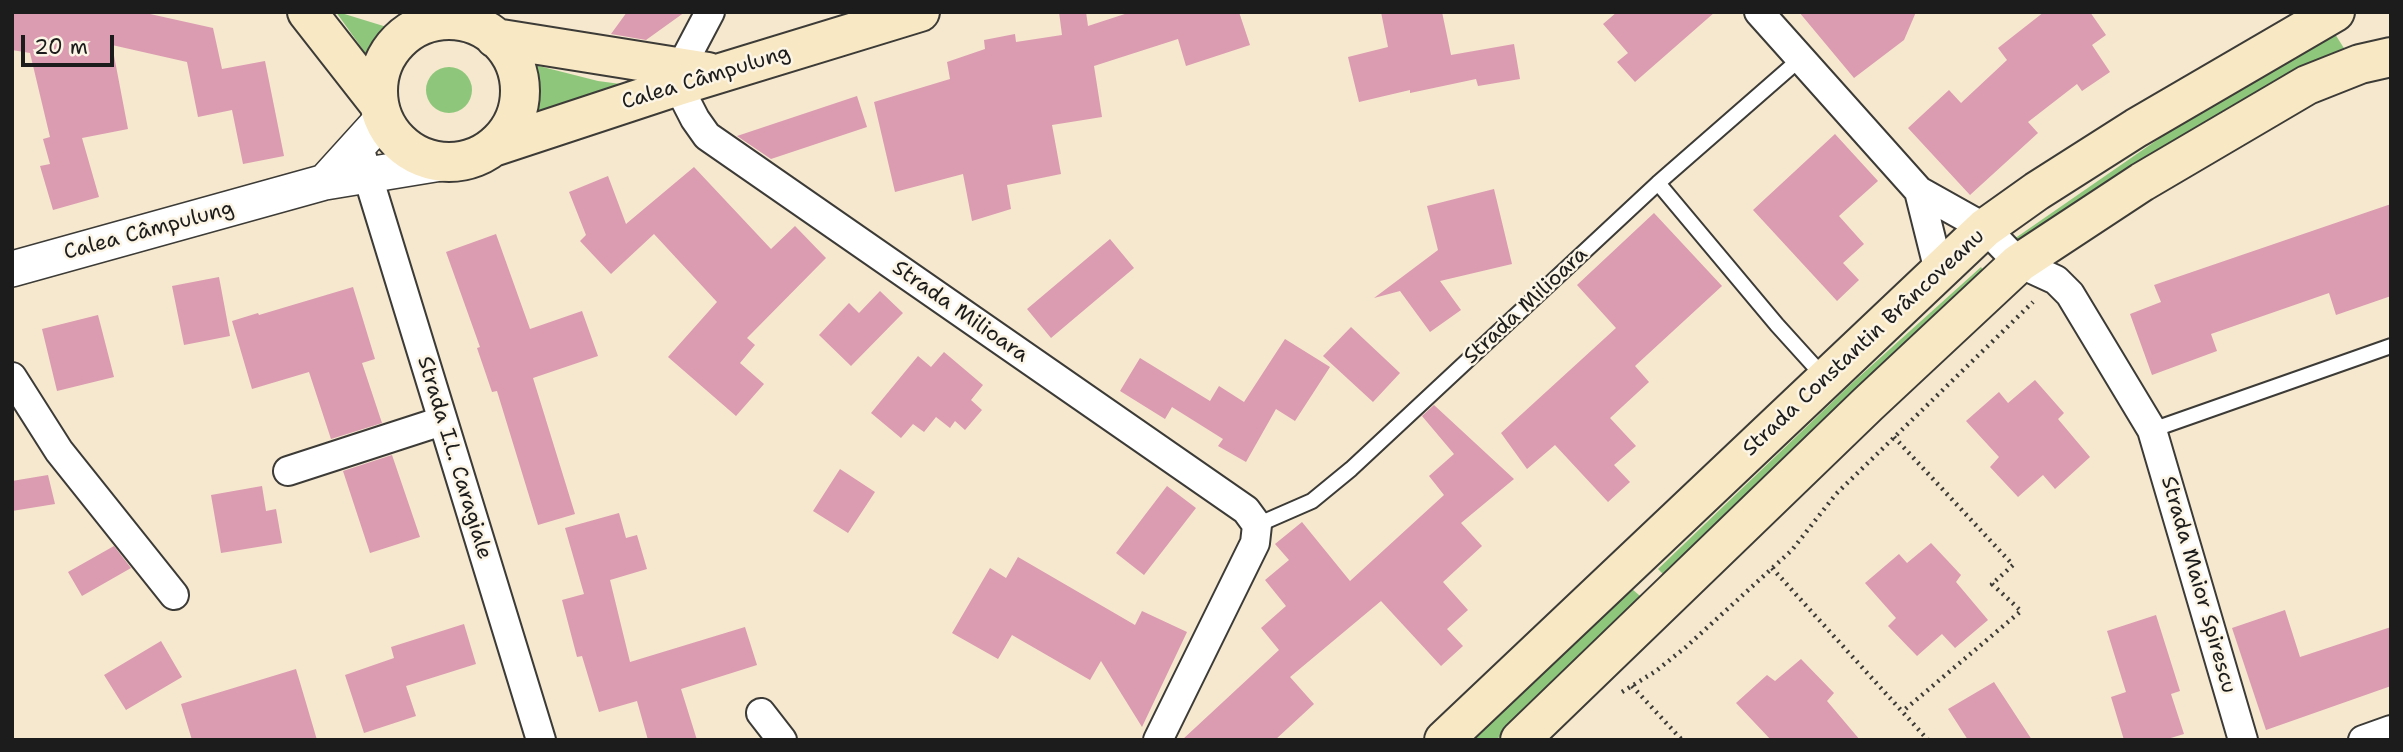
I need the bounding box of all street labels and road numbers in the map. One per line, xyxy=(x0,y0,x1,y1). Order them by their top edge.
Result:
street label: Calea Câmpulung xyxy=(619,40,793,116)
street label: Calea Câmpulung xyxy=(61,196,237,266)
street label: Strada Constantin Brâncoveanu xyxy=(1738,224,1990,462)
street label: Strada Milioara xyxy=(1459,242,1593,370)
street label: Strada Milioara xyxy=(887,256,1033,368)
street label: Strada I.L. Caragiale xyxy=(411,354,497,562)
street label: Strada Maior Spirescu xyxy=(2155,474,2241,696)

